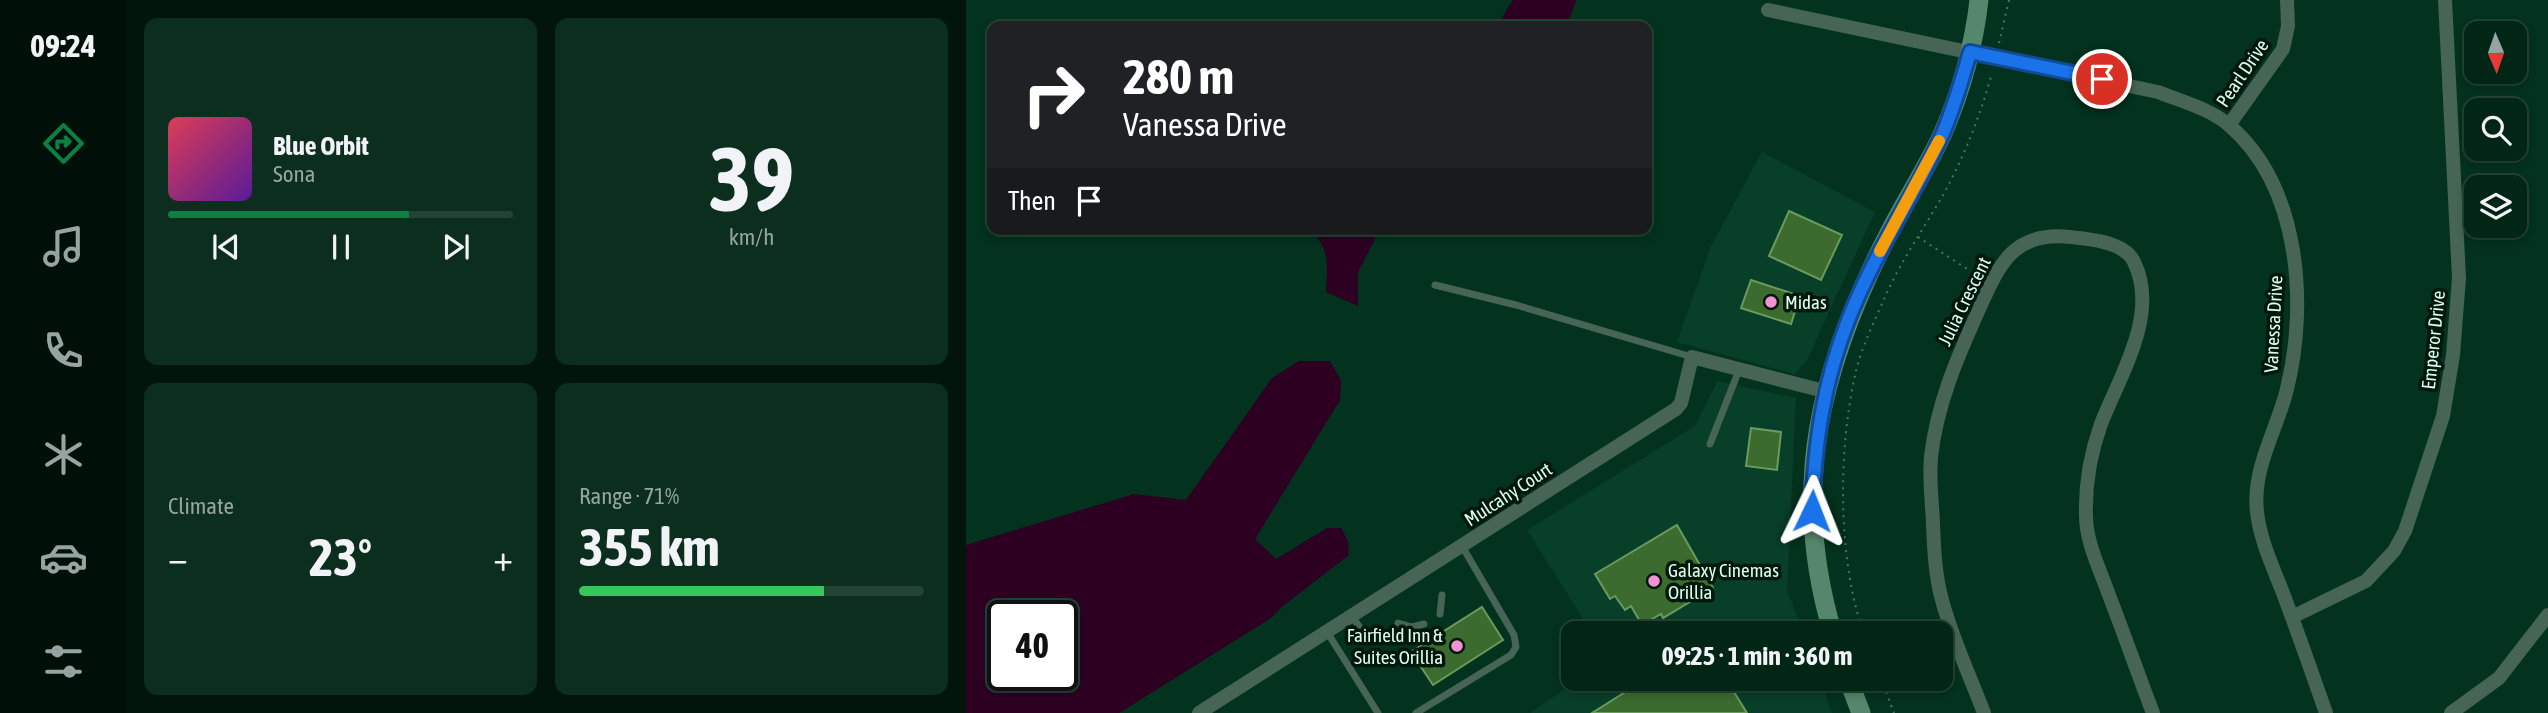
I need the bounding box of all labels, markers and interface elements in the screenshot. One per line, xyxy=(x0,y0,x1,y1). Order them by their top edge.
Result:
north arrow xyxy=(2464,21,2527,84)
map controls xyxy=(2464,21,2527,238)
text: 09:24 xyxy=(30,27,96,64)
street label: Pearl Drive xyxy=(2211,35,2273,111)
text: 280 m xyxy=(1123,48,1234,104)
icon: right xyxy=(1008,49,1099,140)
pin xyxy=(2072,49,2132,109)
icon: arrive xyxy=(2083,60,2121,98)
button: search xyxy=(2464,98,2527,161)
text: Vanessa Drive xyxy=(1123,106,1287,143)
icon: directions xyxy=(39,119,88,168)
text: 39 xyxy=(709,126,794,230)
text: Blue Orbit xyxy=(273,131,369,161)
text: Sona xyxy=(273,161,315,187)
button: layers xyxy=(2464,175,2527,238)
icon: arrive xyxy=(1070,182,1108,220)
text: Then xyxy=(1008,186,1056,216)
icon: music xyxy=(39,222,88,271)
text: km/h xyxy=(729,224,774,250)
icon: previous xyxy=(207,228,245,266)
icon: pause xyxy=(322,228,360,266)
icon: next xyxy=(437,228,475,266)
street label: Julia Crescent xyxy=(1933,253,1995,349)
street label: Vanessa Drive xyxy=(2259,275,2287,373)
street label: Emperor Drive xyxy=(2417,290,2449,390)
place label: Midas xyxy=(1785,291,1827,313)
marker: Midas xyxy=(1763,294,1779,310)
icon: phone xyxy=(39,326,88,375)
icon: climate xyxy=(39,430,88,479)
street label: Mulcahy Court xyxy=(1460,458,1556,530)
position arrow xyxy=(1775,474,1849,548)
text: Range · 71% xyxy=(579,483,679,509)
text: Climate xyxy=(168,493,234,519)
text: 355 km xyxy=(579,517,720,577)
text: 23° xyxy=(309,527,372,587)
icon: car xyxy=(39,533,88,582)
text: − xyxy=(168,536,188,579)
text: + xyxy=(493,536,513,579)
place label: Galaxy Cinemas Orillia xyxy=(1668,559,1779,603)
marker: Galaxy Cinemas Orillia xyxy=(1646,573,1662,589)
speed limit sign: 40 xyxy=(987,600,1078,691)
place label: Fairfield Inn & Suites Orillia xyxy=(1347,624,1443,668)
icon: filters xyxy=(39,637,88,686)
marker: Fairfield Inn & Suites Orillia xyxy=(1449,638,1465,654)
text: 09:25 · 1 min · 360 m xyxy=(1662,641,1852,671)

